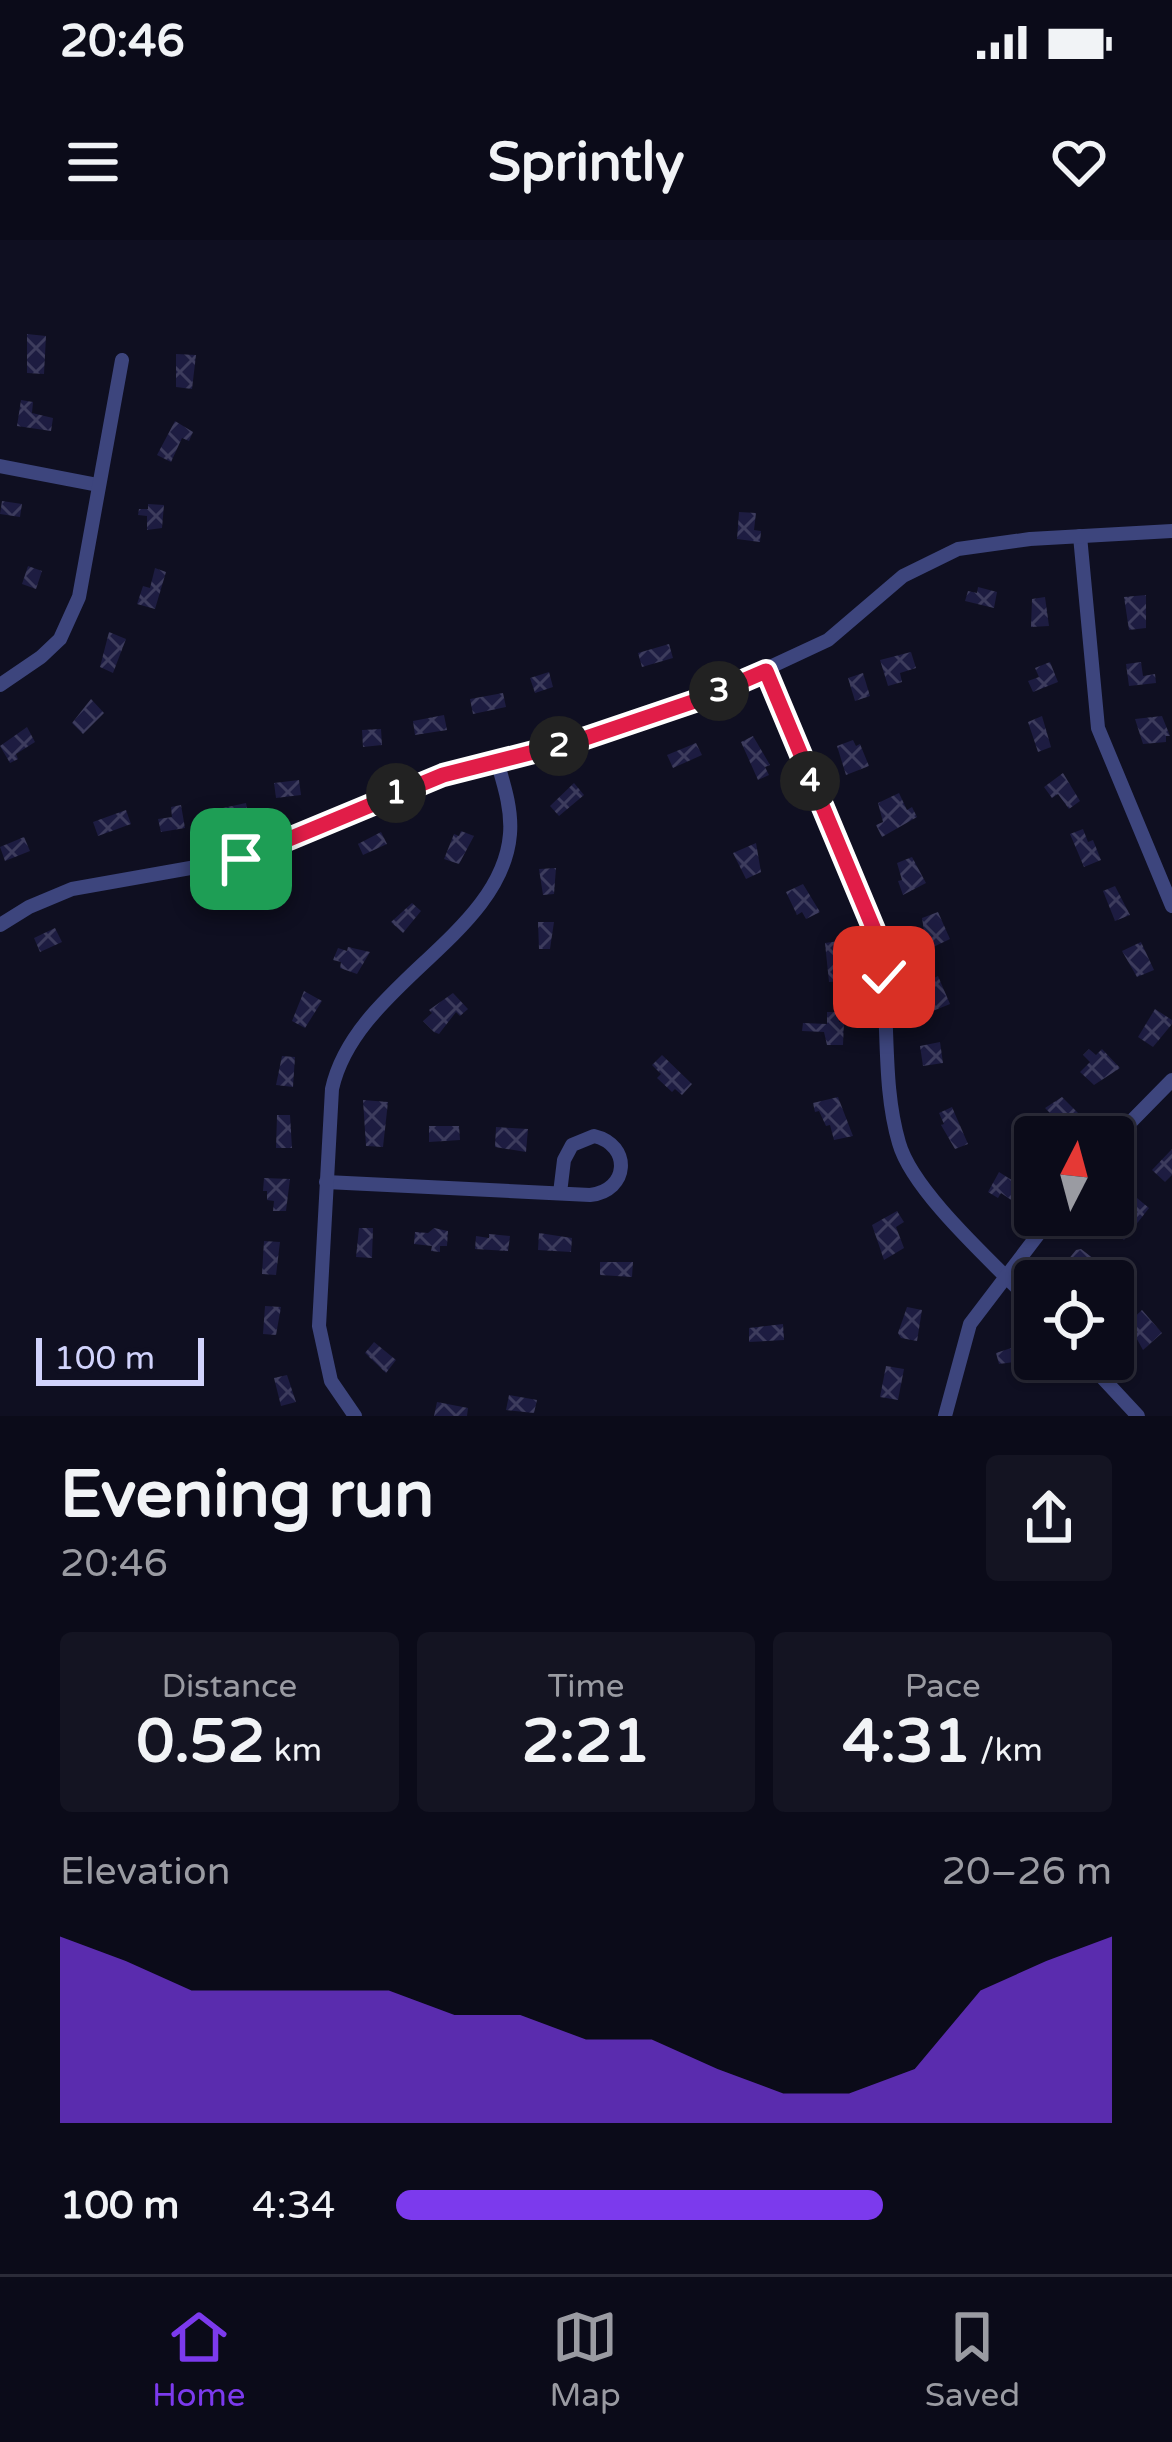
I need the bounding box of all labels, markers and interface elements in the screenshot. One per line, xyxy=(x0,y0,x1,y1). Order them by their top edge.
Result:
text: 20:46 xyxy=(60,15,185,69)
icon: menu xyxy=(60,129,126,195)
icon: heart xyxy=(1046,129,1112,195)
text: Sprintly xyxy=(488,130,684,195)
pin: 3 xyxy=(689,661,749,721)
text: 3 xyxy=(709,671,729,710)
pin: 2 xyxy=(529,716,589,776)
text: 2 xyxy=(549,726,569,765)
pin: 4 xyxy=(780,751,840,811)
text: 4 xyxy=(800,761,820,800)
pin: 1 xyxy=(366,763,426,823)
text: 1 xyxy=(386,773,406,812)
pin xyxy=(190,808,292,910)
icon: arrive xyxy=(208,826,274,892)
pin xyxy=(833,926,935,1028)
icon: check xyxy=(851,944,917,1010)
north arrow xyxy=(1014,1116,1134,1236)
map controls xyxy=(1014,1116,1134,1380)
button: locate xyxy=(1014,1260,1134,1380)
scale bar xyxy=(36,1332,204,1385)
text: 100 m xyxy=(54,1339,155,1378)
text: Evening run xyxy=(60,1455,434,1535)
button: share xyxy=(986,1455,1112,1581)
text: 20:46 xyxy=(60,1540,168,1587)
text: Distance xyxy=(161,1667,297,1706)
text: Time xyxy=(548,1667,624,1706)
text: Pace xyxy=(905,1667,981,1706)
text: 0.52 xyxy=(137,1706,265,1778)
text: 2:21 xyxy=(522,1706,650,1778)
text: 4:31 xyxy=(843,1706,971,1778)
text: km xyxy=(265,1731,322,1770)
text: /km xyxy=(971,1731,1043,1770)
text: Elevation xyxy=(60,1848,230,1895)
text: 20–26 m xyxy=(941,1848,1112,1895)
text: 100 m xyxy=(60,2182,179,2229)
text: 4:34 xyxy=(252,2182,336,2229)
tab: Home xyxy=(152,2304,245,2415)
tab: Map xyxy=(549,2304,621,2415)
tab: Saved xyxy=(925,2304,1020,2415)

